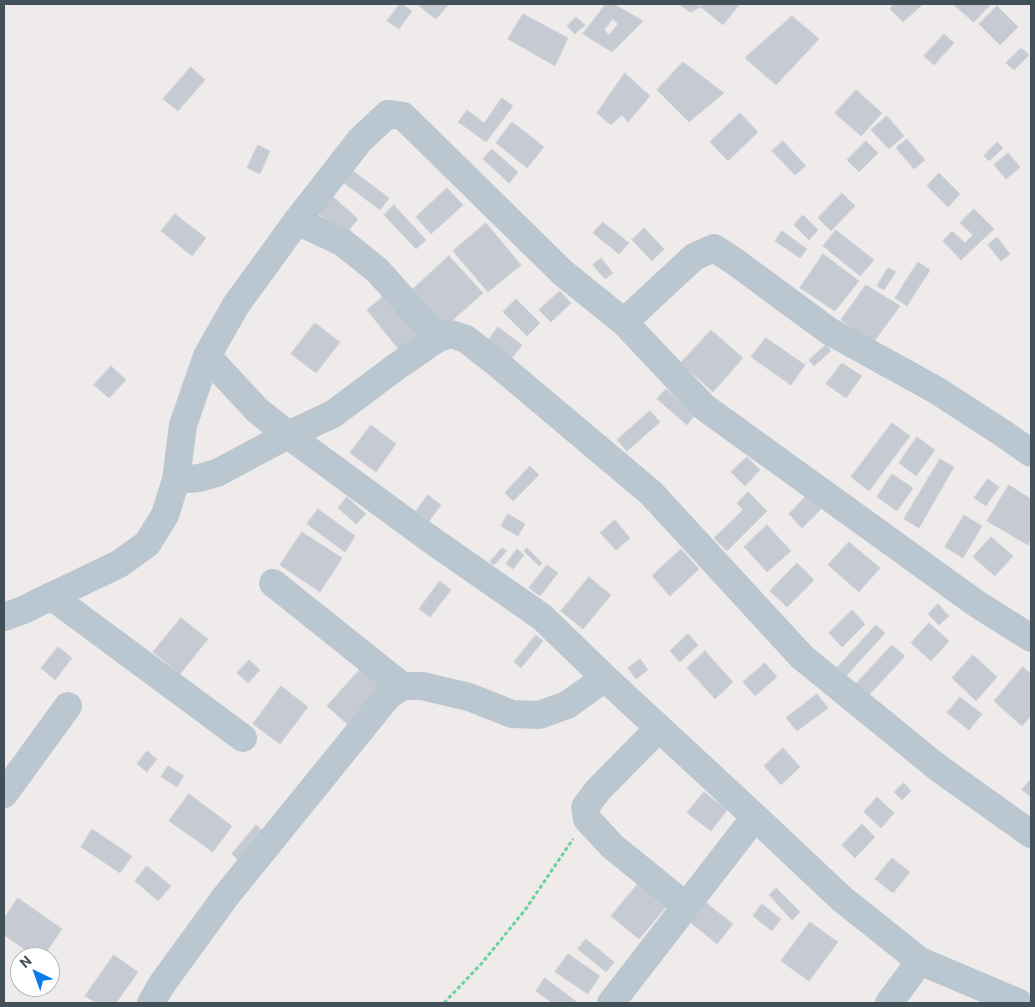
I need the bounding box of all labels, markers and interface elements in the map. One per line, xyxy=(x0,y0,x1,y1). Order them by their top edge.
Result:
north arrow xyxy=(10,947,60,997)
text: N xyxy=(17,952,35,971)

